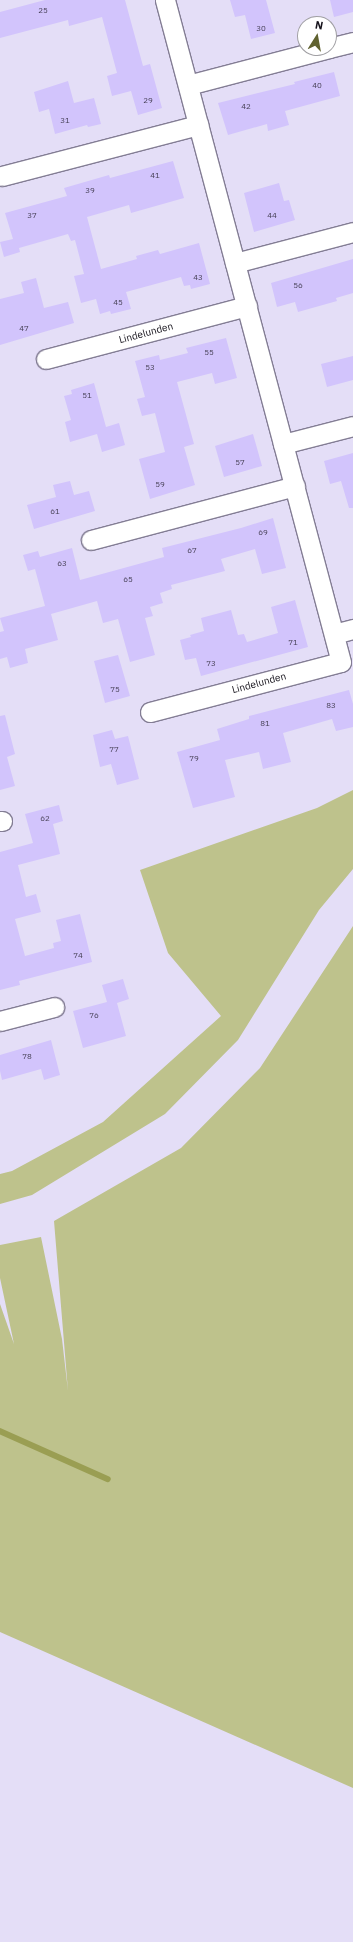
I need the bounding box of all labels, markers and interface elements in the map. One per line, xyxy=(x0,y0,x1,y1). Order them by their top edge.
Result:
house number: 25 xyxy=(38,6,48,16)
north arrow xyxy=(297,16,337,56)
text: N xyxy=(314,18,324,33)
house number: 30 xyxy=(256,24,266,34)
house number: 40 xyxy=(312,81,322,91)
house number: 29 xyxy=(143,96,153,106)
house number: 42 xyxy=(241,102,251,112)
house number: 31 xyxy=(60,116,70,126)
house number: 41 xyxy=(150,171,160,181)
house number: 39 xyxy=(85,186,95,196)
house number: 37 xyxy=(27,211,37,221)
house number: 44 xyxy=(267,211,277,221)
house number: 43 xyxy=(193,273,203,283)
house number: 56 xyxy=(293,281,303,291)
house number: 45 xyxy=(113,298,123,308)
street label: Lindelunden xyxy=(118,320,174,346)
house number: 47 xyxy=(19,324,29,334)
house number: 55 xyxy=(204,348,214,358)
house number: 53 xyxy=(145,363,155,373)
house number: 51 xyxy=(82,391,92,401)
house number: 57 xyxy=(235,458,245,468)
house number: 59 xyxy=(155,480,165,490)
house number: 61 xyxy=(50,507,60,517)
house number: 69 xyxy=(258,528,268,538)
house number: 67 xyxy=(187,546,197,556)
house number: 63 xyxy=(57,559,67,569)
house number: 65 xyxy=(123,575,133,585)
house number: 71 xyxy=(288,638,298,648)
house number: 73 xyxy=(206,659,216,669)
street label: Lindelunden xyxy=(231,670,287,696)
house number: 75 xyxy=(110,685,120,695)
house number: 83 xyxy=(326,701,336,711)
house number: 81 xyxy=(260,719,270,729)
house number: 77 xyxy=(109,745,119,755)
house number: 79 xyxy=(189,754,199,764)
house number: 62 xyxy=(40,814,50,824)
house number: 74 xyxy=(73,951,83,961)
house number: 76 xyxy=(89,1011,99,1021)
house number: 78 xyxy=(22,1052,32,1062)

